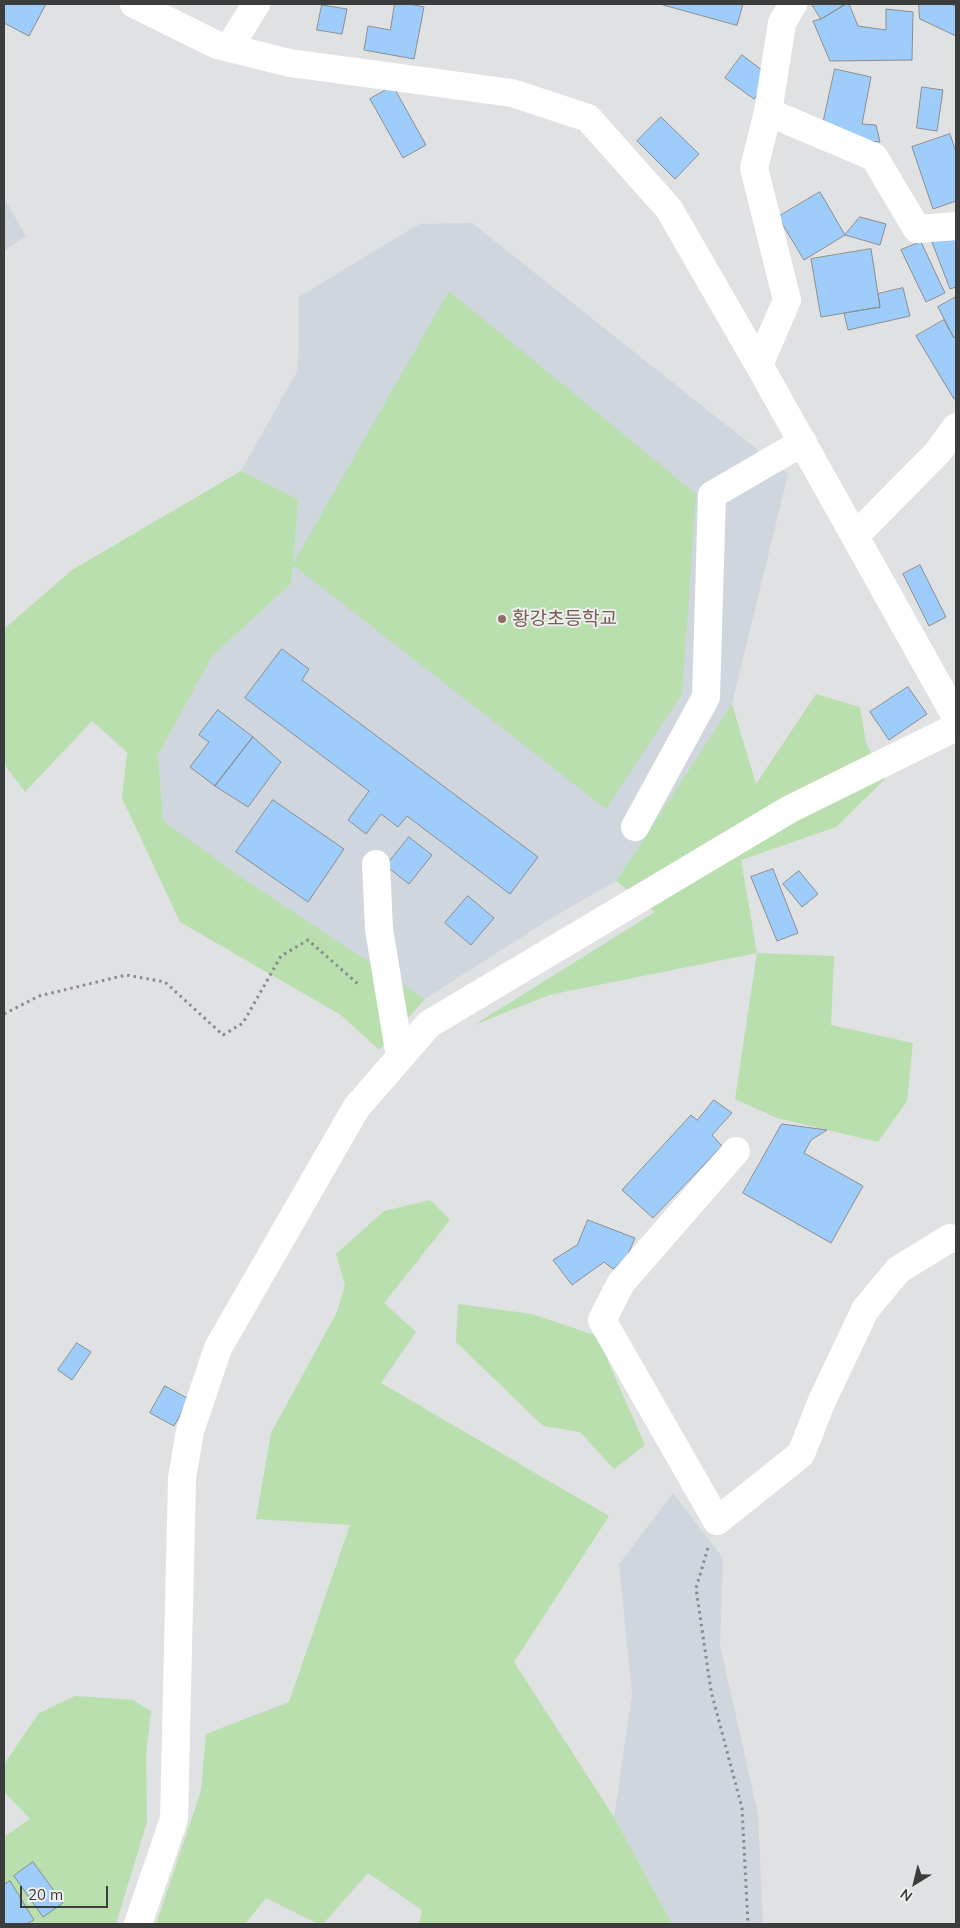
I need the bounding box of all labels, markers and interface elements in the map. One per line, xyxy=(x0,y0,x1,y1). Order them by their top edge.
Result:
place label: 황강초등학교 xyxy=(512,608,617,630)
marker: 황강초등학교 xyxy=(496,613,508,625)
north arrow xyxy=(890,1858,940,1908)
scale bar xyxy=(22,1876,110,1908)
text: 20 m xyxy=(28,1885,63,1904)
text: N xyxy=(897,1885,916,1906)

